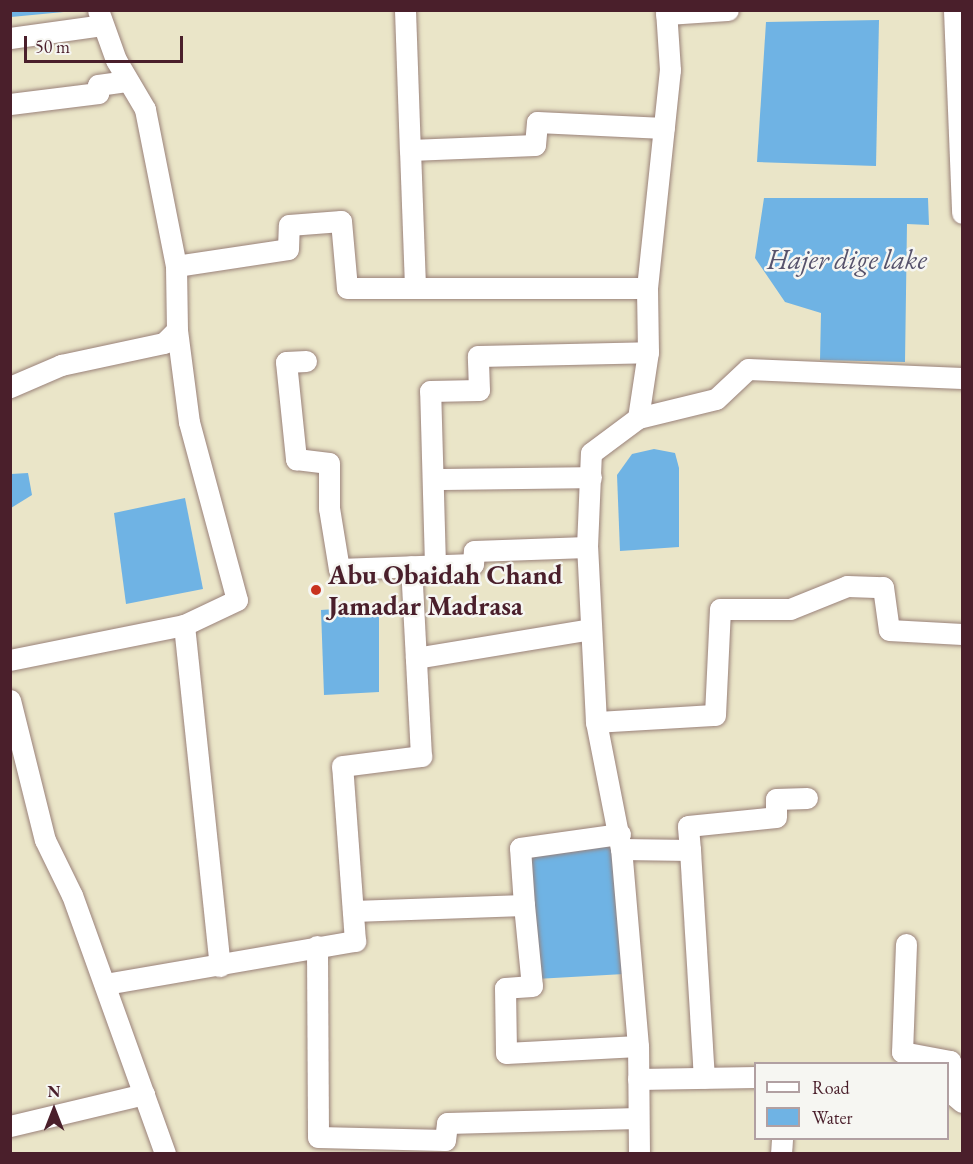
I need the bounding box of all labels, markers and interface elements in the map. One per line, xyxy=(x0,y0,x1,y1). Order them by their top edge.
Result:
scale bar xyxy=(27,24,186,62)
text: 50 m xyxy=(35,35,70,58)
water label: Hajer dige lake xyxy=(767,242,927,276)
place label: Abu Obaidah Chand Jamadar Madrasa xyxy=(328,558,563,621)
marker: Abu Obaidah Chand Jamadar Madrasa xyxy=(309,583,323,597)
legend xyxy=(754,1062,949,1140)
text: Road xyxy=(812,1076,850,1099)
north arrow xyxy=(24,1080,84,1140)
text: N xyxy=(48,1081,60,1102)
text: Water xyxy=(812,1106,853,1129)

